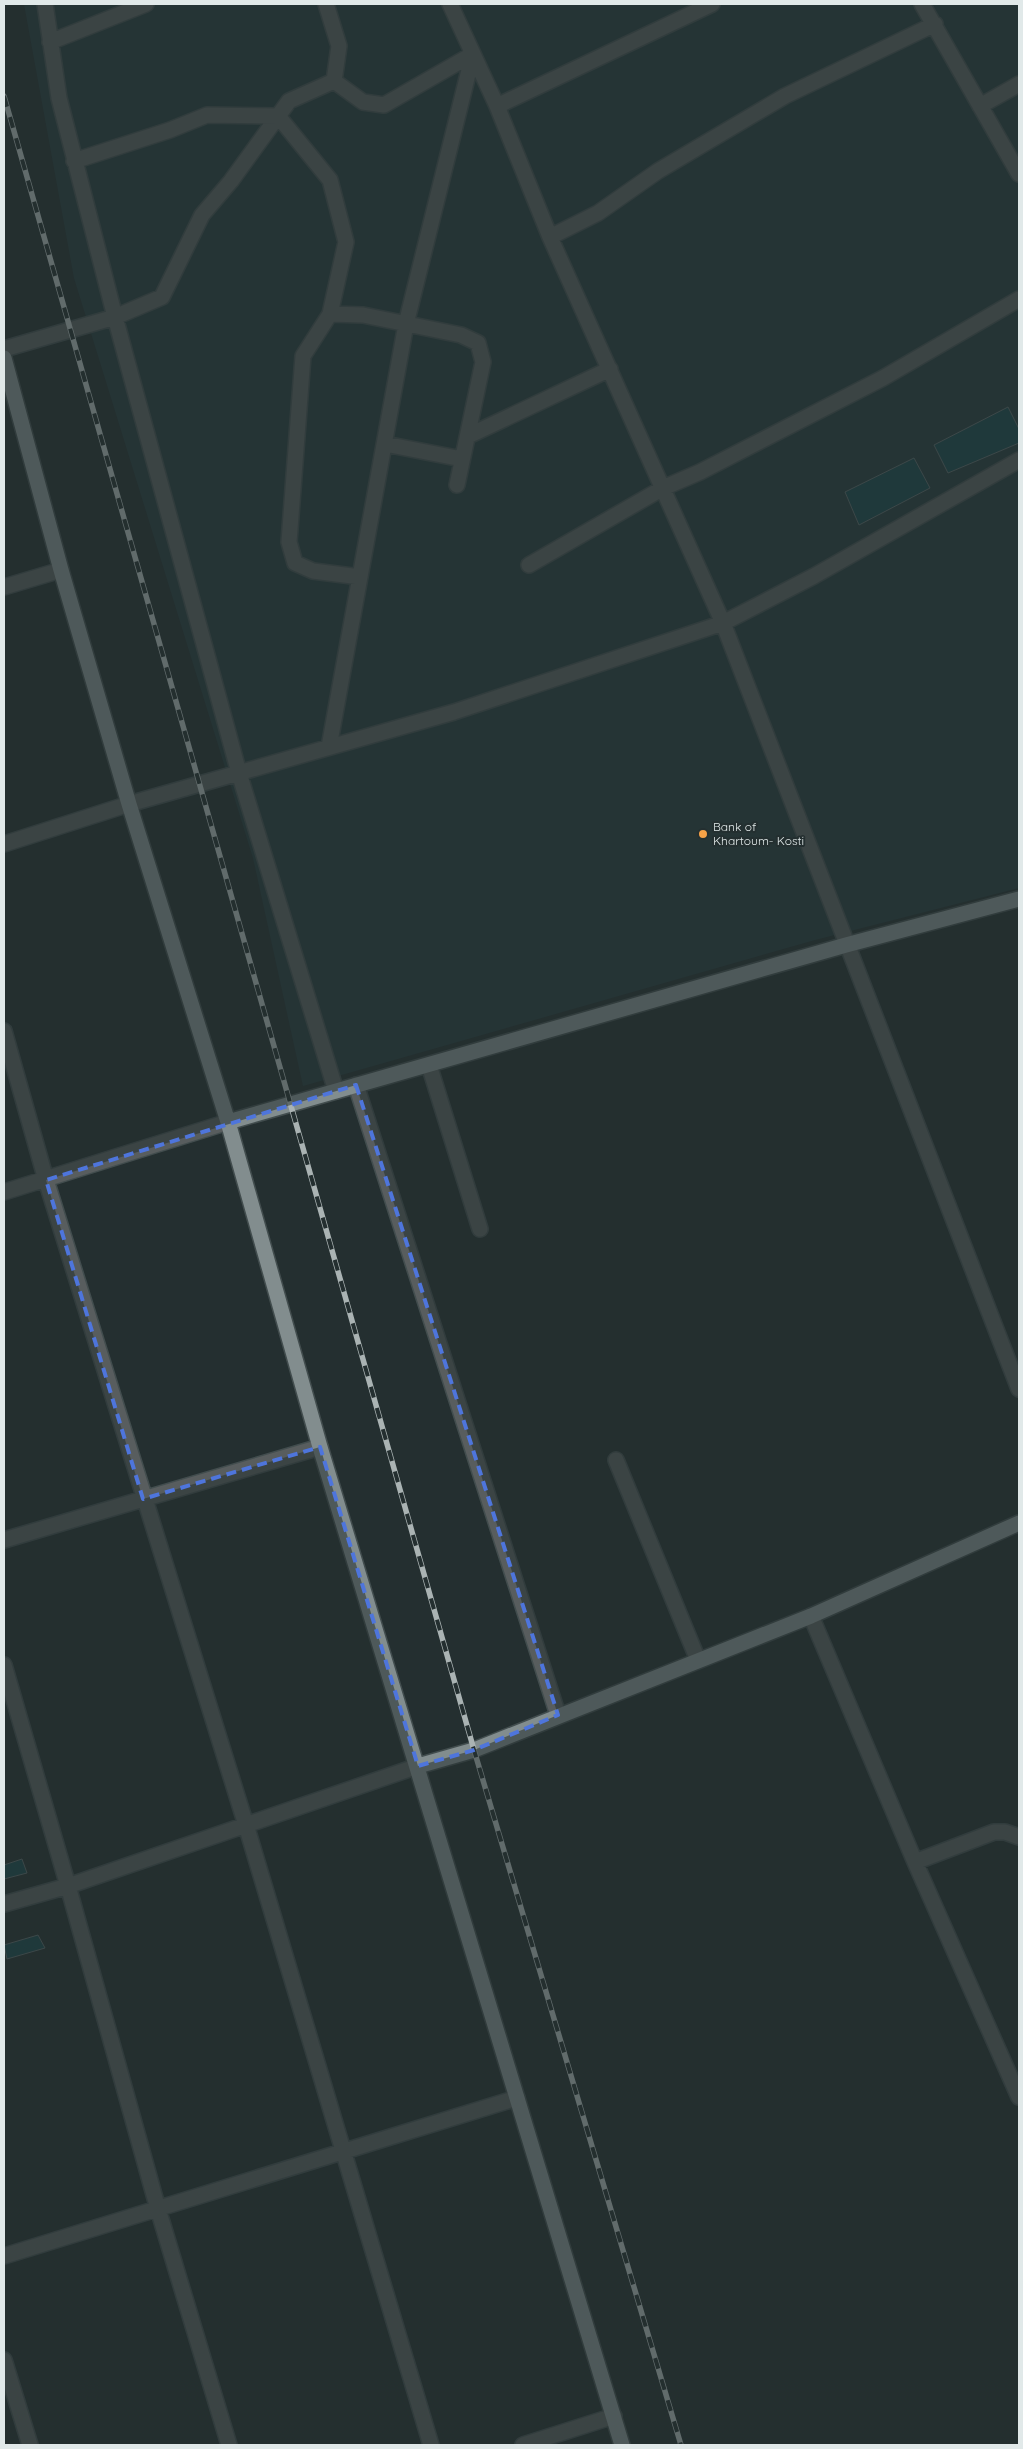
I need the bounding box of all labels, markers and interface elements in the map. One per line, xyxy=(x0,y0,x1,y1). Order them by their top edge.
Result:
place label: Bank of Khartoum- Kosti xyxy=(713,819,804,848)
marker: Bank of Khartoum- Kosti xyxy=(697,828,709,840)

